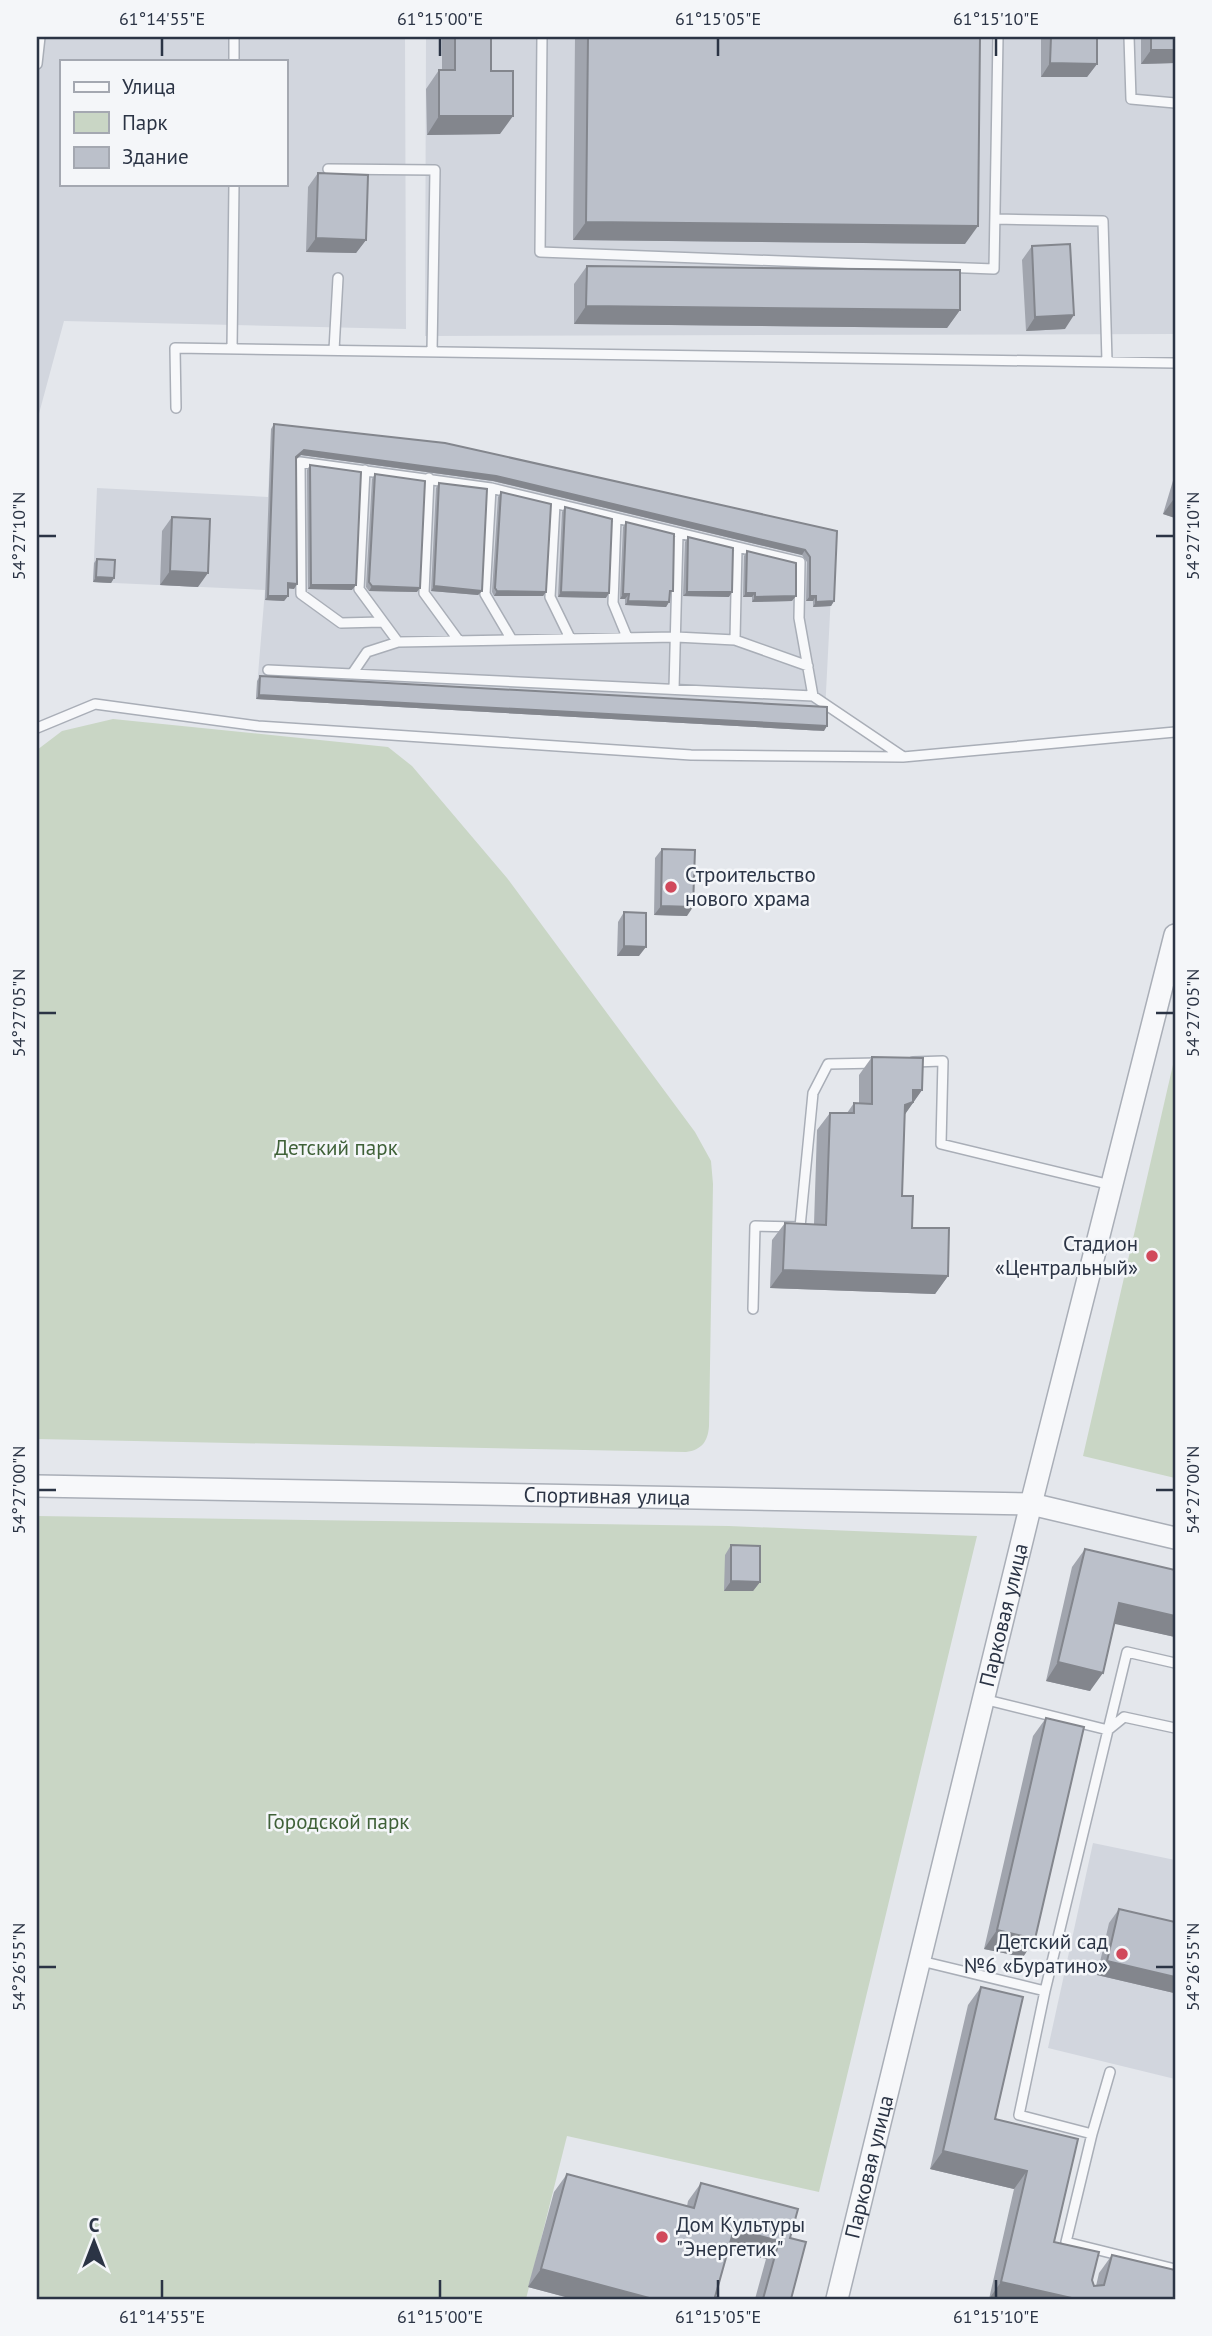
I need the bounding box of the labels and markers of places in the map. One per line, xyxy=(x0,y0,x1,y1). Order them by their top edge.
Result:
place label: Строительство нового храма xyxy=(685,861,816,912)
marker: Строительство нового храма xyxy=(663,879,679,895)
place label: Стадион «Центральный» xyxy=(995,1230,1138,1281)
marker: Стадион «Центральный» xyxy=(1144,1248,1160,1264)
place label: Детский сад №6 «Буратино» xyxy=(964,1928,1108,1979)
marker: Детский сад №6 «Буратино» xyxy=(1114,1946,1130,1962)
place label: Дом Культуры "Энергетик" xyxy=(676,2211,805,2262)
marker: Дом Культуры "Энергетик" xyxy=(654,2229,670,2245)

